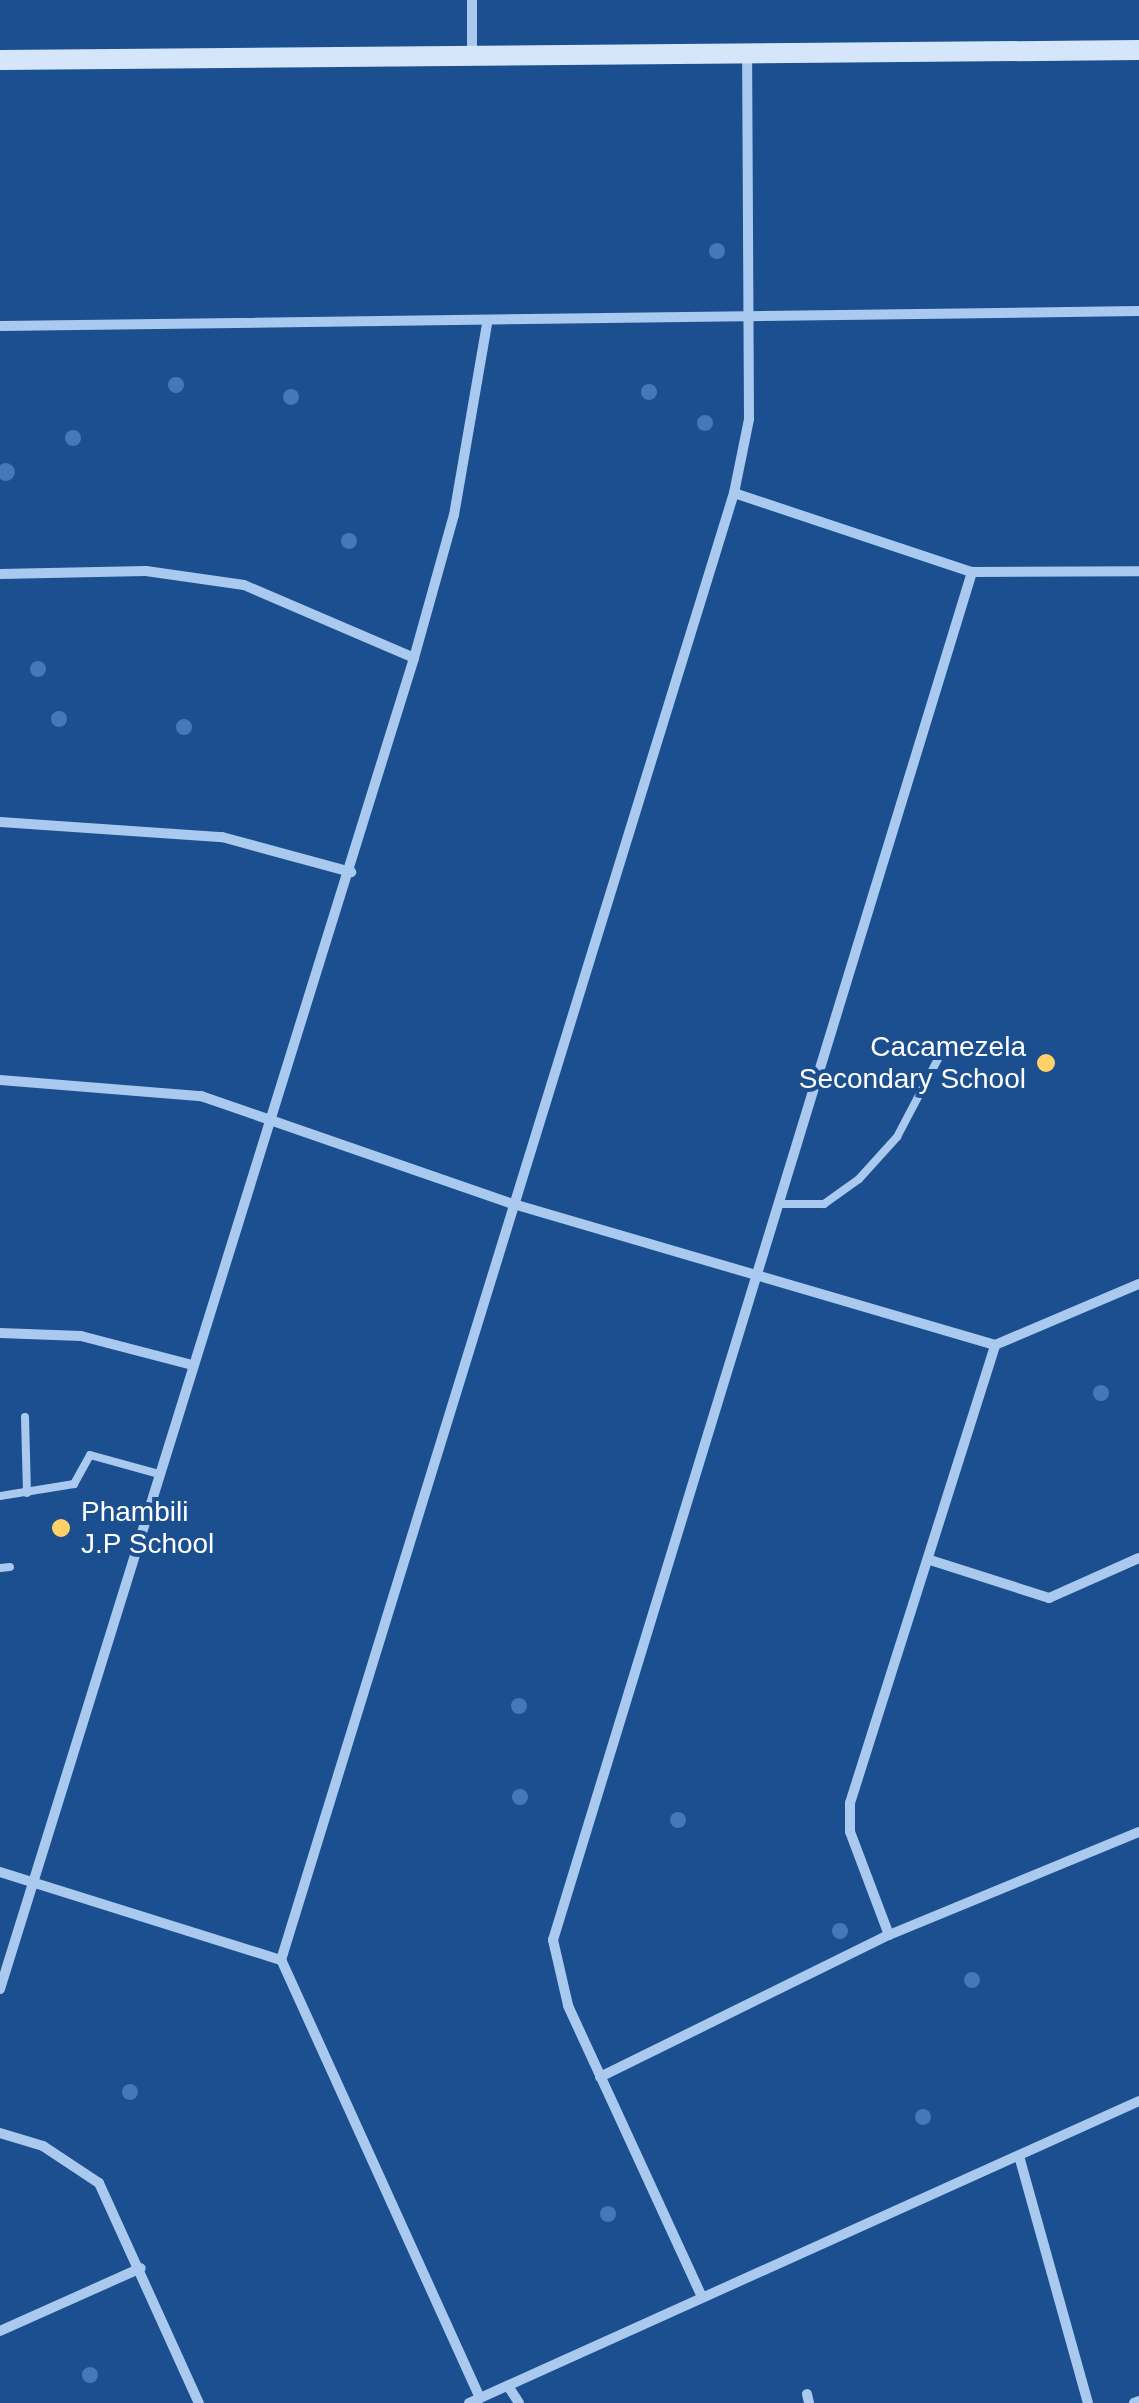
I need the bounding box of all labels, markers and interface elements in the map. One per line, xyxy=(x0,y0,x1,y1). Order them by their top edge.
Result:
place label: Cacamezela Secondary School xyxy=(799,1030,1026,1096)
marker: Cacamezela Secondary School xyxy=(1035,1052,1057,1074)
place label: Phambili J.P School xyxy=(81,1495,215,1561)
marker: Phambili J.P School xyxy=(50,1517,72,1539)

